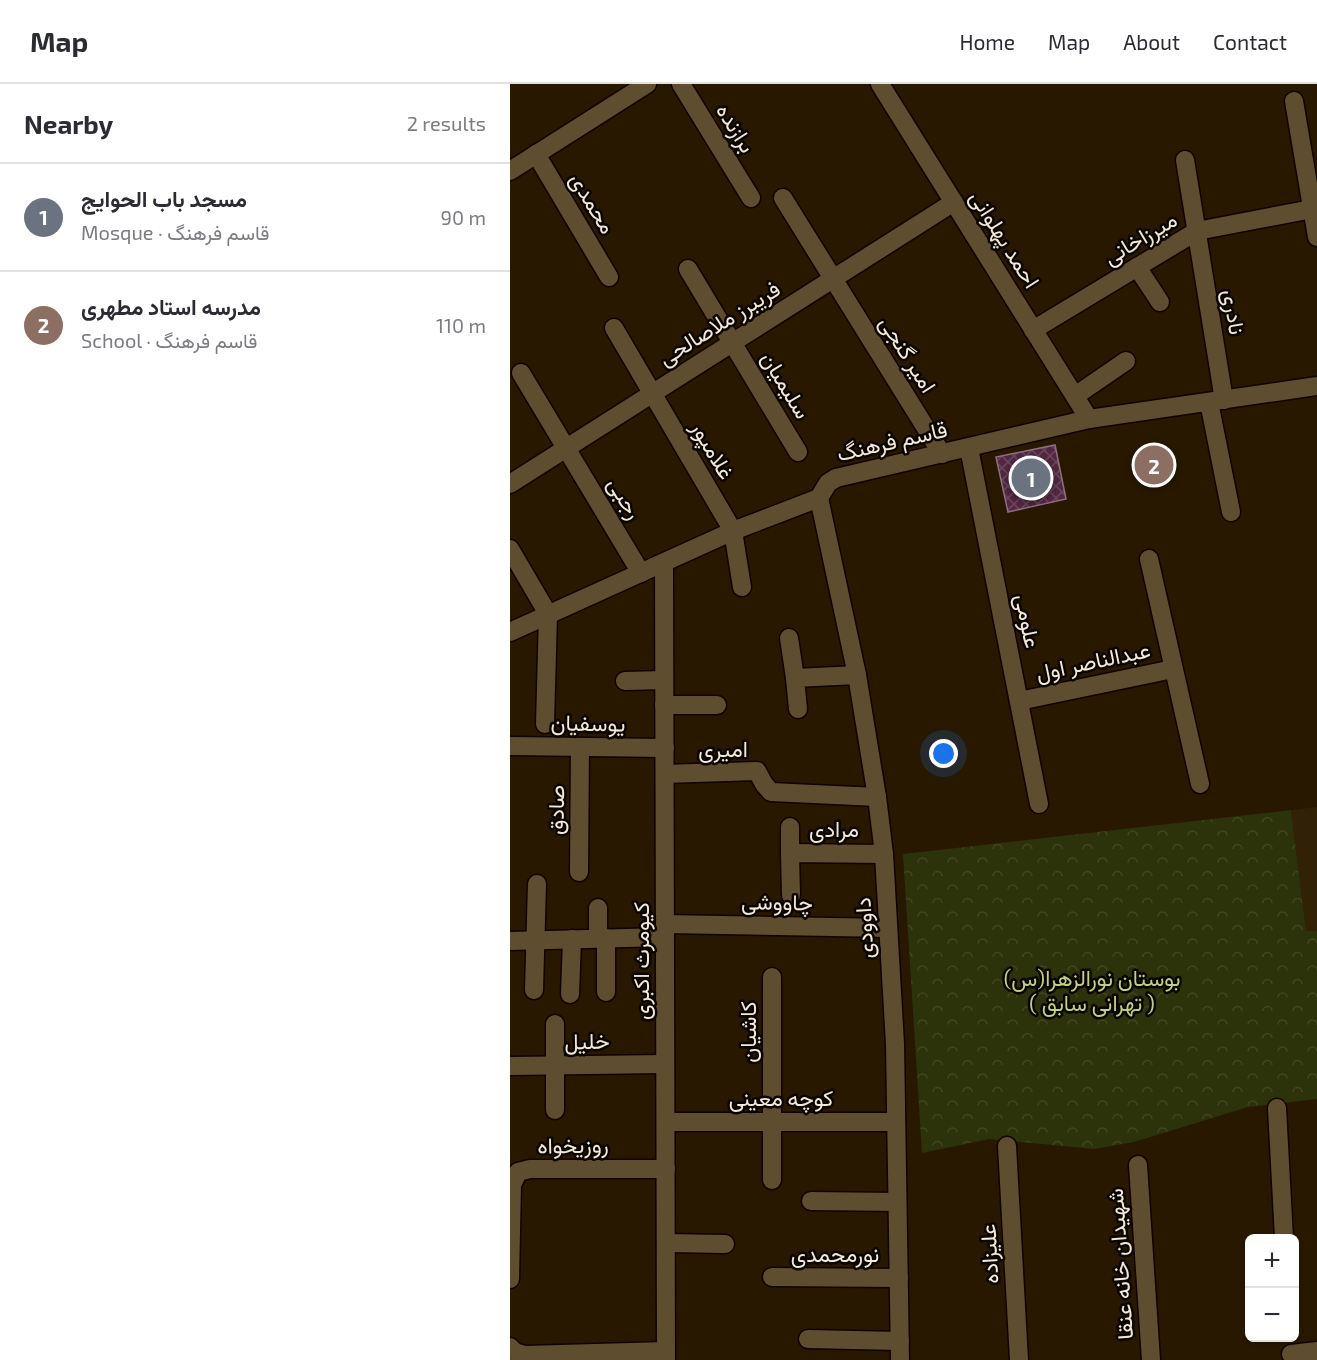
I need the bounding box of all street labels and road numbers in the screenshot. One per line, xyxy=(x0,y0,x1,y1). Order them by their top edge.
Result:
street label: برازنده xyxy=(710,98,762,158)
street label: محمدی xyxy=(564,167,622,239)
street label: احمد پهلوانی xyxy=(963,185,1046,294)
street label: میرزاخانی xyxy=(1098,205,1182,271)
street label: فریبرز ملاصالحی xyxy=(653,274,785,372)
street label: نادری xyxy=(1217,287,1251,337)
street label: امیر گنجی xyxy=(873,310,943,398)
street label: سلیمیان xyxy=(756,346,817,423)
street label: غلامپور xyxy=(684,415,741,485)
street label: قاسم فرهنگ xyxy=(834,415,950,468)
street label: رجبی xyxy=(602,472,648,524)
street label: علومی xyxy=(1009,591,1047,651)
street label: عبدالناصر اول xyxy=(1033,635,1153,687)
street label: یوسفیان xyxy=(550,708,626,738)
street label: امیری xyxy=(698,735,748,763)
street label: صادق xyxy=(542,785,569,835)
street label: مرادی xyxy=(809,815,859,843)
street label: چاووشی xyxy=(741,887,813,918)
street label: داوودی xyxy=(848,897,880,959)
street label: کیومرث اکبری xyxy=(627,902,655,1020)
street label: کاشیان xyxy=(734,1001,761,1063)
street label: خلیل xyxy=(564,1027,610,1054)
street label: کوچه معینی xyxy=(729,1084,834,1113)
street label: روزیخواه xyxy=(537,1130,609,1160)
street label: شهیدان خانه‌ عنقا xyxy=(1101,1187,1139,1341)
street label: علیزاده xyxy=(973,1223,1005,1285)
street label: نورمحمدی xyxy=(791,1240,879,1268)

